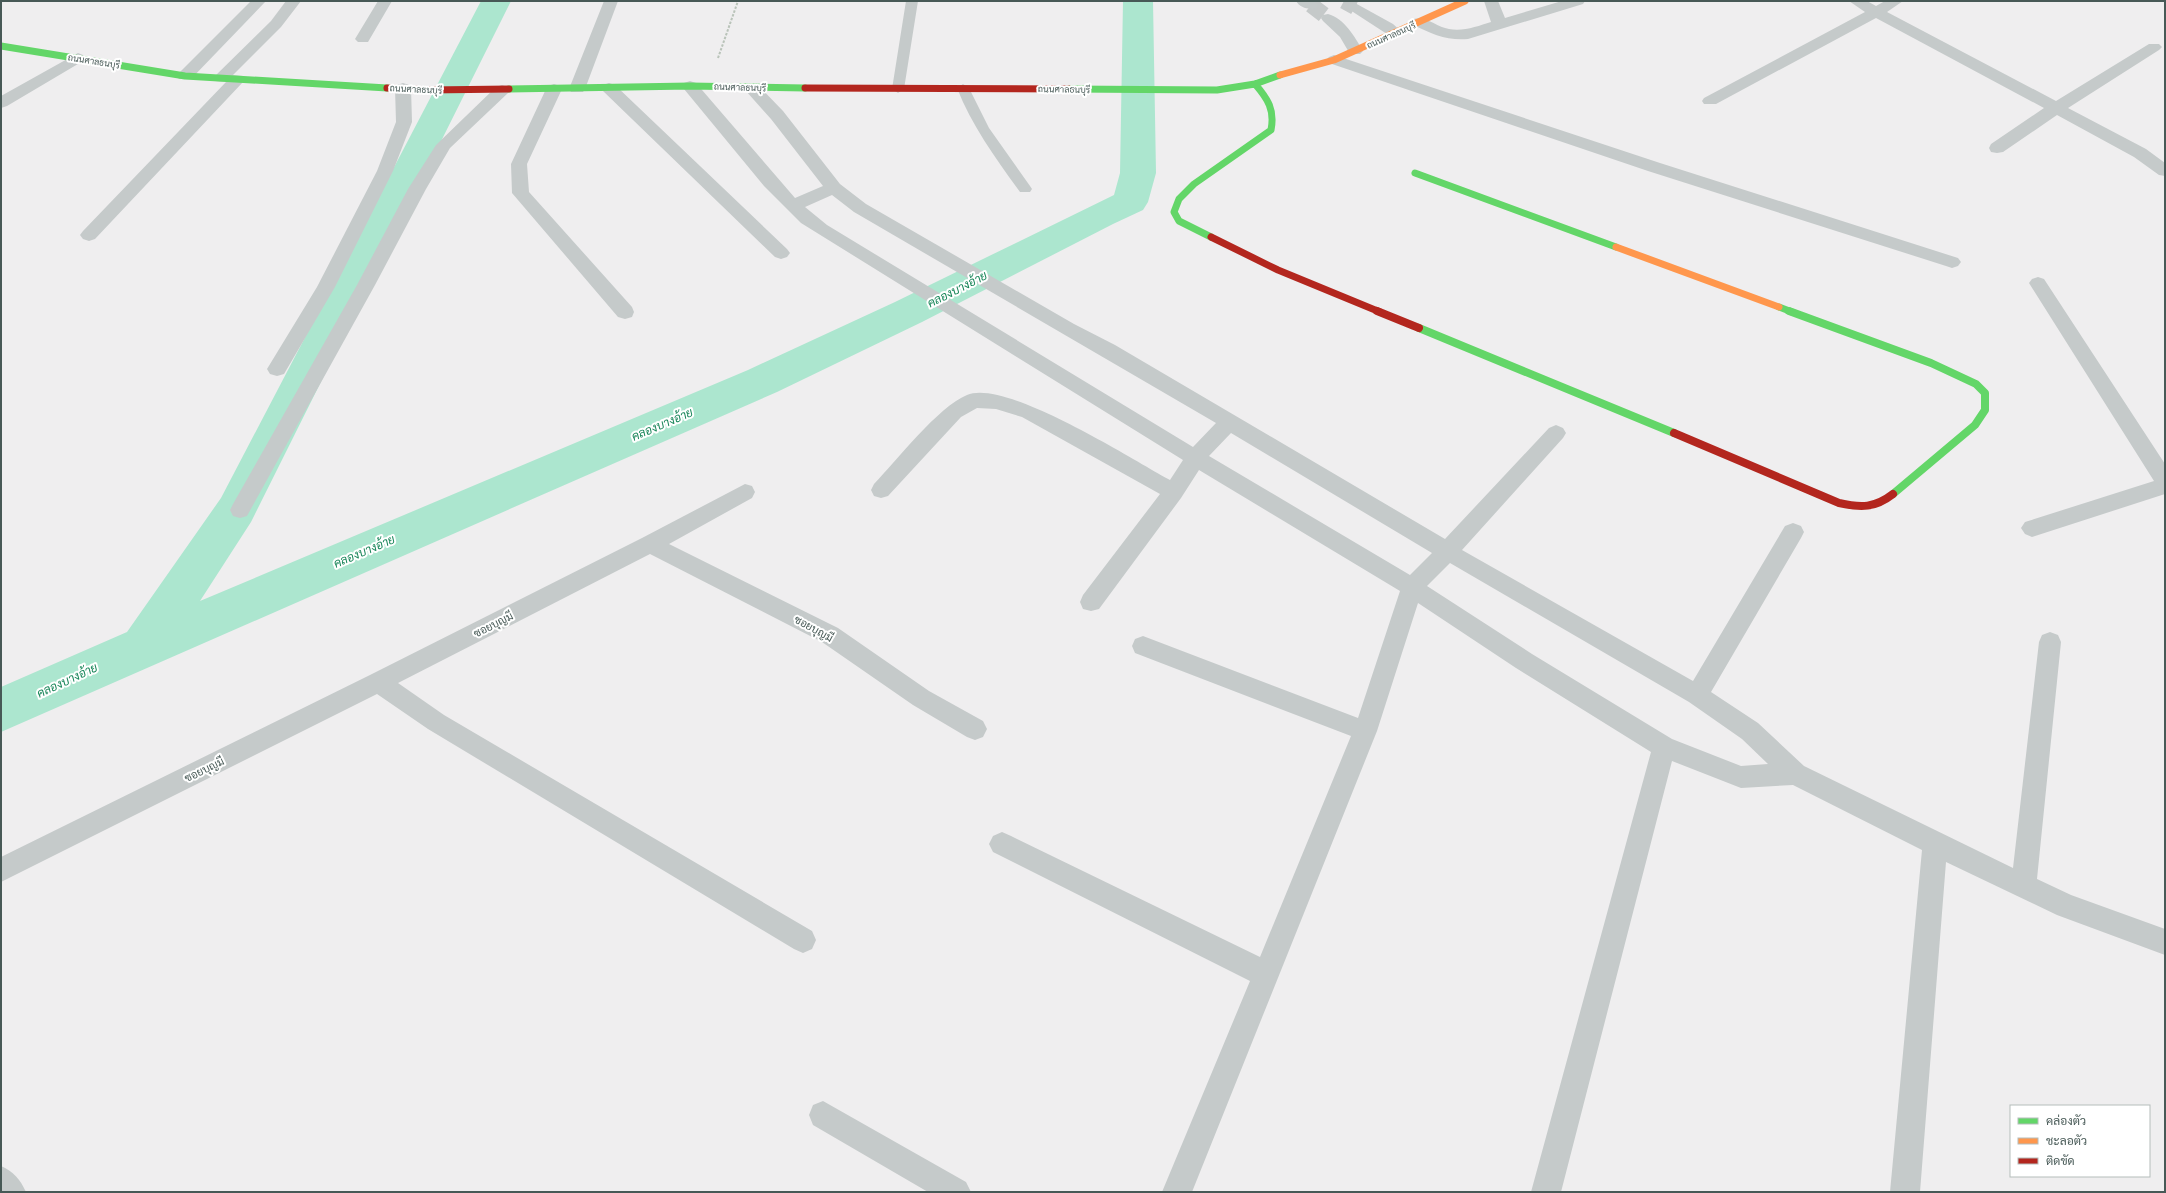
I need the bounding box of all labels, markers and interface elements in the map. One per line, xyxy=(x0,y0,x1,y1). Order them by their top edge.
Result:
street label: ถนนศาลธนบุรี xyxy=(1364,18,1418,52)
street label: ถนนศาลธนบุรี xyxy=(67,50,122,72)
street label: ถนนศาลธนบุรี xyxy=(714,80,767,94)
street label: ถนนศาลธนบุรี xyxy=(389,81,443,97)
street label: ถนนศาลธนบุรี xyxy=(1038,82,1091,96)
water label: คลองบางอ้าย xyxy=(924,267,990,311)
water label: คลองบางอ้าย xyxy=(629,403,696,445)
water label: คลองบางอ้าย xyxy=(331,530,398,572)
street label: ซอยบุญมี xyxy=(471,608,516,642)
street label: ซอยบุญมี xyxy=(791,611,836,647)
water label: คลองบางอ้าย xyxy=(34,658,100,702)
street label: ซอยบุญมี xyxy=(182,753,227,787)
legend xyxy=(2010,1105,2150,1177)
text: คล่องตัว xyxy=(2046,1112,2086,1129)
text: ชะลอตัว xyxy=(2046,1132,2087,1149)
text: ติดขัด xyxy=(2046,1152,2075,1169)

